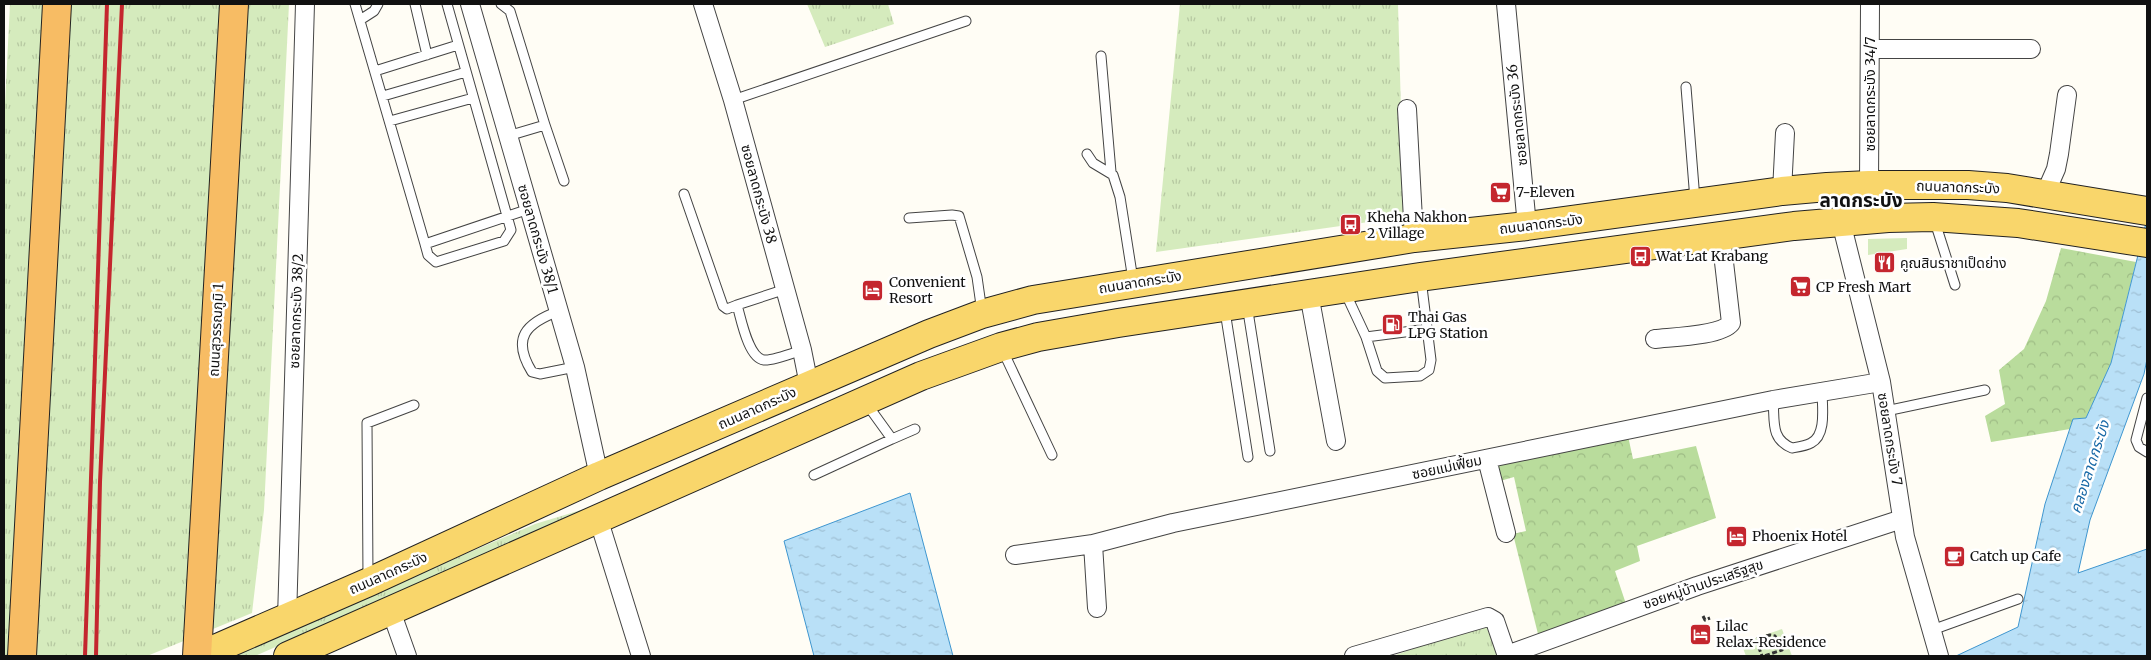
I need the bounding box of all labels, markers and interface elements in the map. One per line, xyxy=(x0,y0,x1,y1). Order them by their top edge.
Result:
street label: ซอยลาดกระบัง 34/7 xyxy=(1861,36,1879,152)
street label: ซอยลาดกระบัง 36 xyxy=(1503,63,1531,167)
street label: ซอยลาดกระบัง 38 xyxy=(737,142,781,246)
street label: ถนนลาดกระบัง xyxy=(1916,177,2000,197)
supermarket icon: 7-Eleven xyxy=(1488,180,1512,204)
street label: ซอยลาดกระบัง 38/1 xyxy=(514,182,562,296)
place label: 7-Eleven xyxy=(1516,183,1575,201)
district label: ลาดกระบัง xyxy=(1819,188,1903,212)
place label: Kheha Nakhon 2 Village xyxy=(1367,208,1467,242)
street label: ถนนลาดกระบัง xyxy=(1498,210,1584,238)
bus stop icon: Kheha Nakhon 2 Village xyxy=(1339,213,1363,237)
bus stop icon: Wat Lat Krabang xyxy=(1628,244,1652,268)
place label: Wat Lat Krabang xyxy=(1655,247,1769,265)
restaurant icon: คูณสินราชาเป็ดย่าง xyxy=(1872,251,1896,275)
street label: ซอยลาดกระบัง 38/2 xyxy=(285,253,307,369)
place label: คูณสินราชาเป็ดย่าง xyxy=(1900,254,2006,272)
street label: ถนนลาดกระบัง xyxy=(1097,267,1183,297)
place label: Convenient Resort xyxy=(889,273,966,307)
supermarket icon: CP Fresh Mart xyxy=(1788,275,1812,299)
hotel icon: Convenient Resort xyxy=(861,278,885,302)
place label: CP Fresh Mart xyxy=(1816,278,1912,296)
street label: ถนนสุวรรณภูมิ 1 xyxy=(205,283,227,377)
place label: Thai Gas LPG Station xyxy=(1408,308,1488,342)
fuel station icon: Thai Gas LPG Station xyxy=(1380,313,1404,337)
street label: ถนนลาดกระบัง xyxy=(715,383,799,433)
street label: ซอยลาดกระบัง 7 xyxy=(1874,391,1906,487)
water label: คลองลาดกระบัง xyxy=(2066,417,2114,516)
street label: ซอยแม่เฟี้ยม xyxy=(1410,450,1484,483)
hotel icon: Phoenix Hotel xyxy=(1724,524,1748,548)
place label: Phoenix Hotel xyxy=(1752,527,1848,545)
cafe icon: Catch up Cafe xyxy=(1942,544,1966,568)
place label: Catch up Cafe xyxy=(1970,547,2061,565)
street label: ถนนลาดกระบัง xyxy=(346,548,430,598)
street label: ซอยหมู่บ้านประเสริฐสุข xyxy=(1641,555,1765,613)
place label: Lilac Relax-Residence xyxy=(1716,617,1826,651)
hotel icon: Lilac Relax-Residence xyxy=(1688,622,1712,646)

